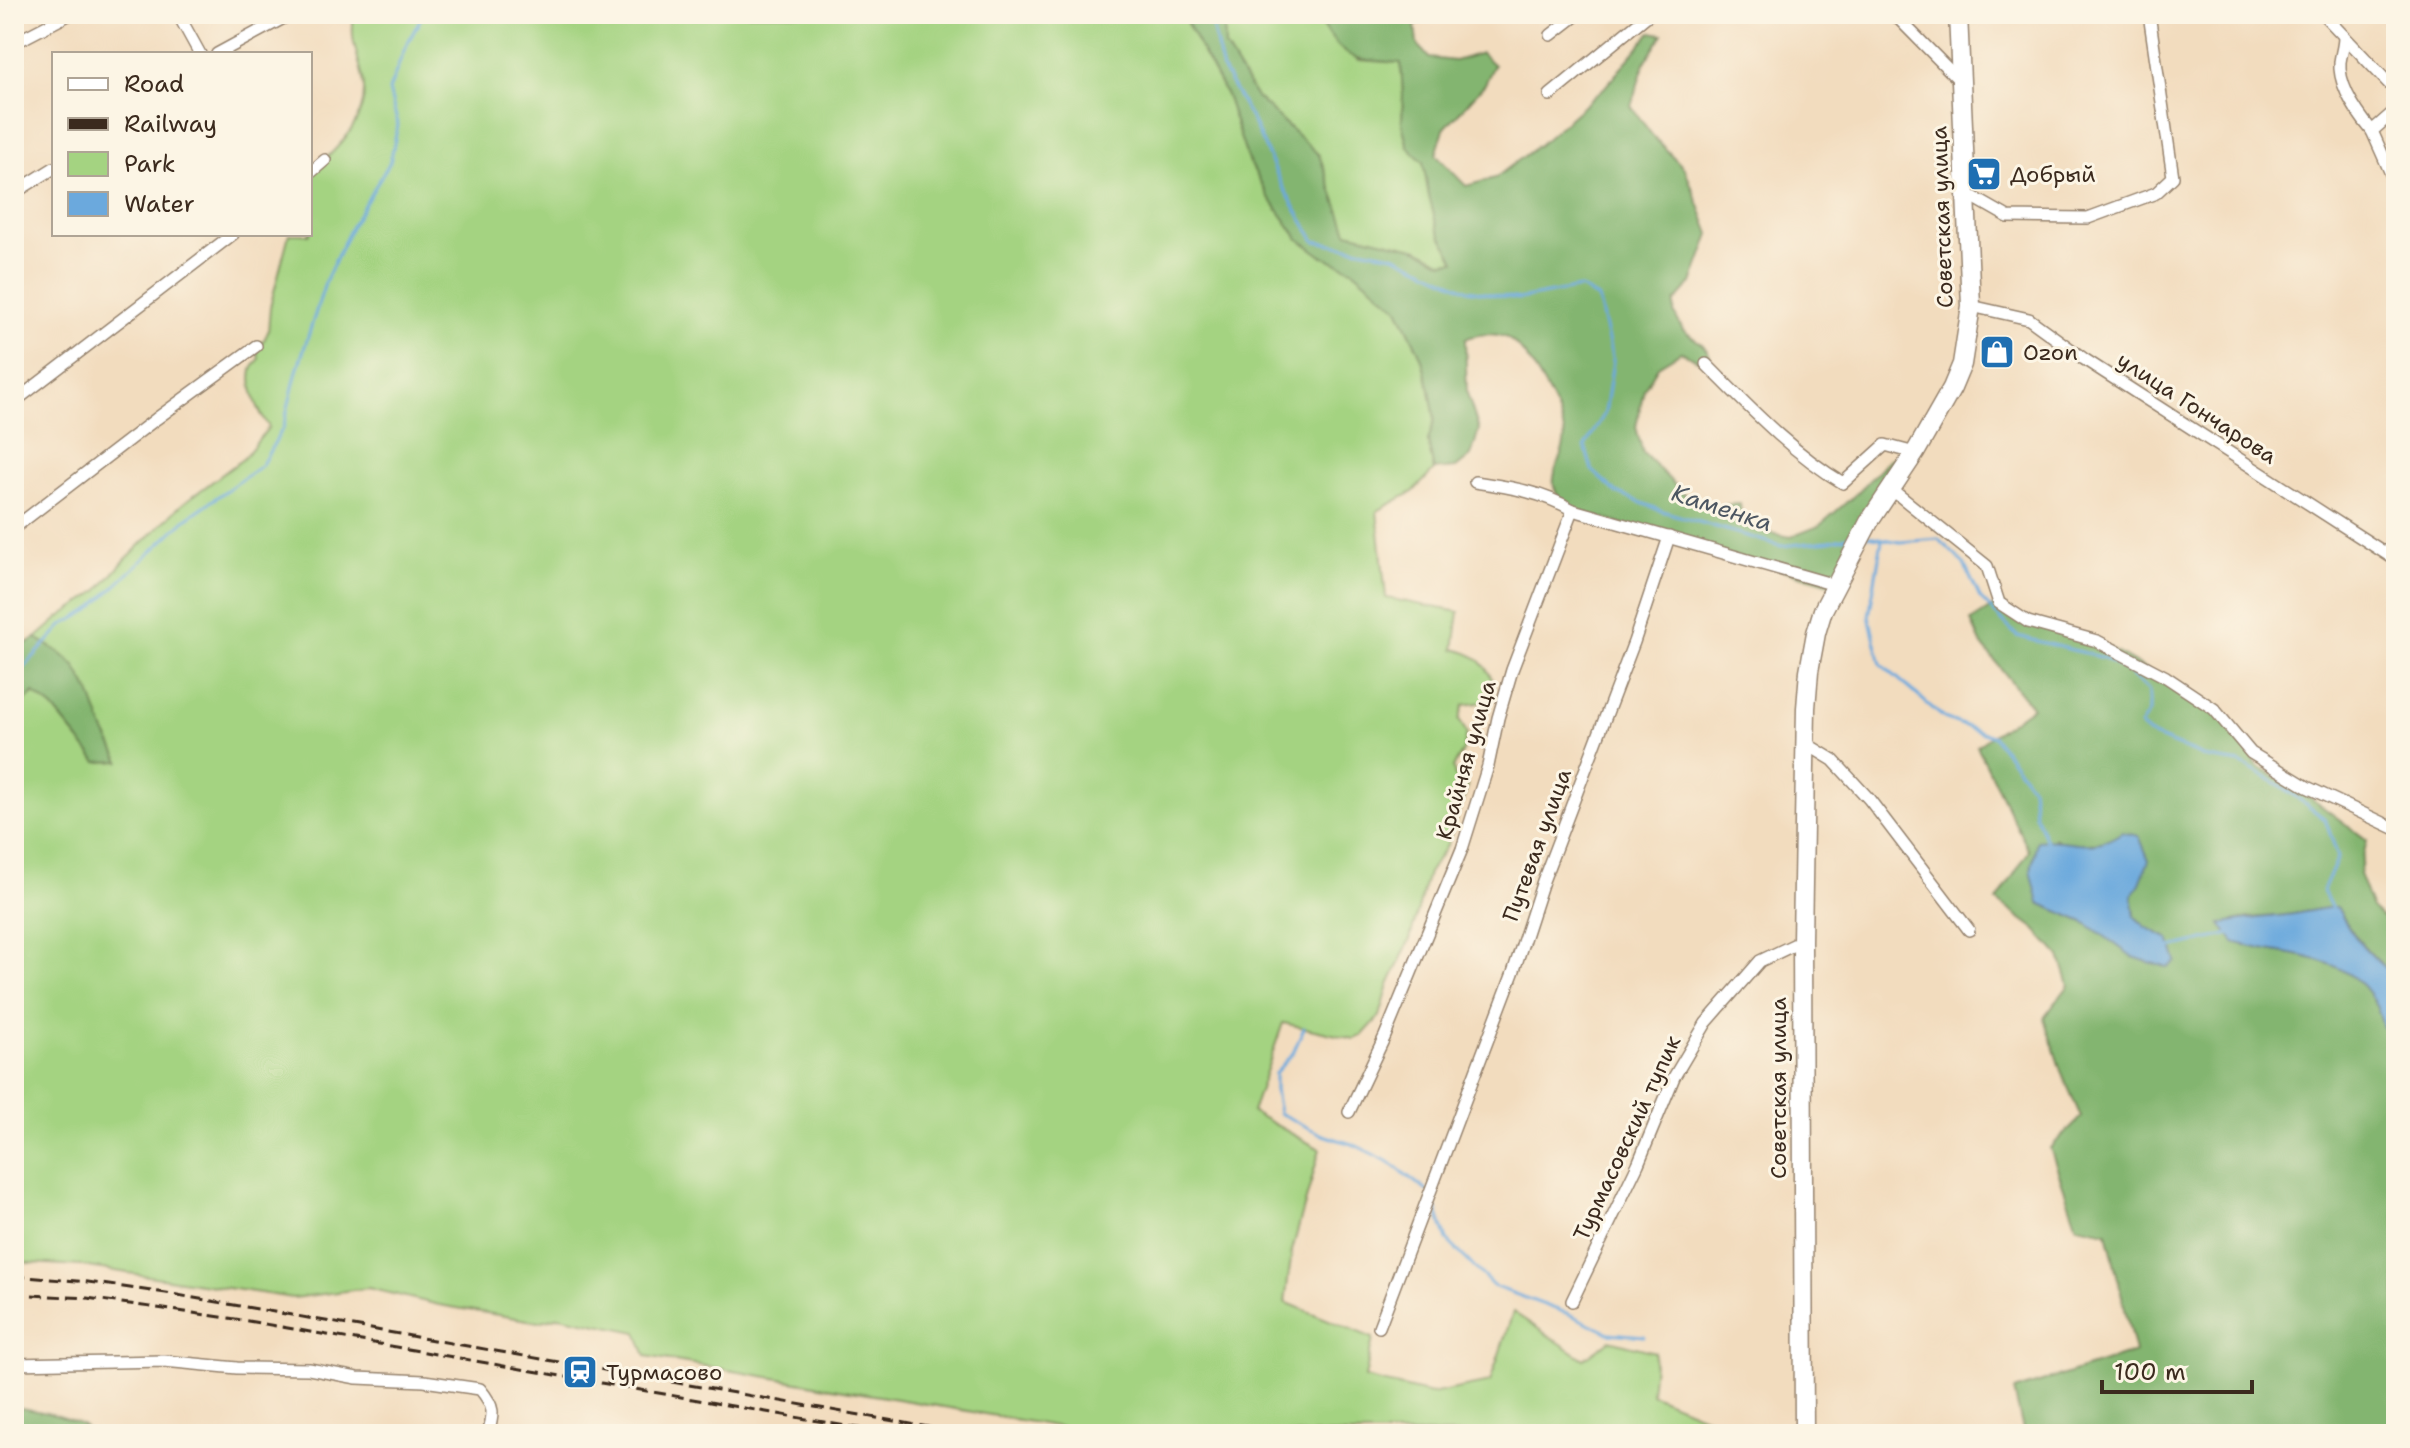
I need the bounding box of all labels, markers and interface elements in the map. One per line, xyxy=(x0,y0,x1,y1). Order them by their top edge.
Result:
legend xyxy=(52,52,312,236)
text: Road xyxy=(124,68,184,100)
text: Railway xyxy=(124,108,217,140)
street label: Советская улица xyxy=(1924,125,1960,308)
text: Park xyxy=(124,148,176,180)
supermarket icon: Добрый xyxy=(1965,155,2003,193)
place label: Добрый xyxy=(2010,160,2096,189)
text: Water xyxy=(124,188,195,220)
shop icon: Ozon xyxy=(1978,333,2016,371)
place label: Ozon xyxy=(2023,338,2078,367)
street label: улица Гончарова xyxy=(2111,345,2283,471)
water label: Каменка xyxy=(1668,477,1776,539)
street label: Крайняя улица xyxy=(1429,677,1503,843)
street label: Путевая улица xyxy=(1496,764,1578,926)
street label: Советская улица xyxy=(1764,997,1793,1179)
street label: Турмасовский тупик xyxy=(1567,1030,1687,1245)
scale bar xyxy=(2102,1344,2252,1394)
station icon: Турмасово xyxy=(561,1353,599,1391)
text: 100 m xyxy=(2114,1356,2186,1388)
place label: Турмасово xyxy=(606,1358,722,1387)

